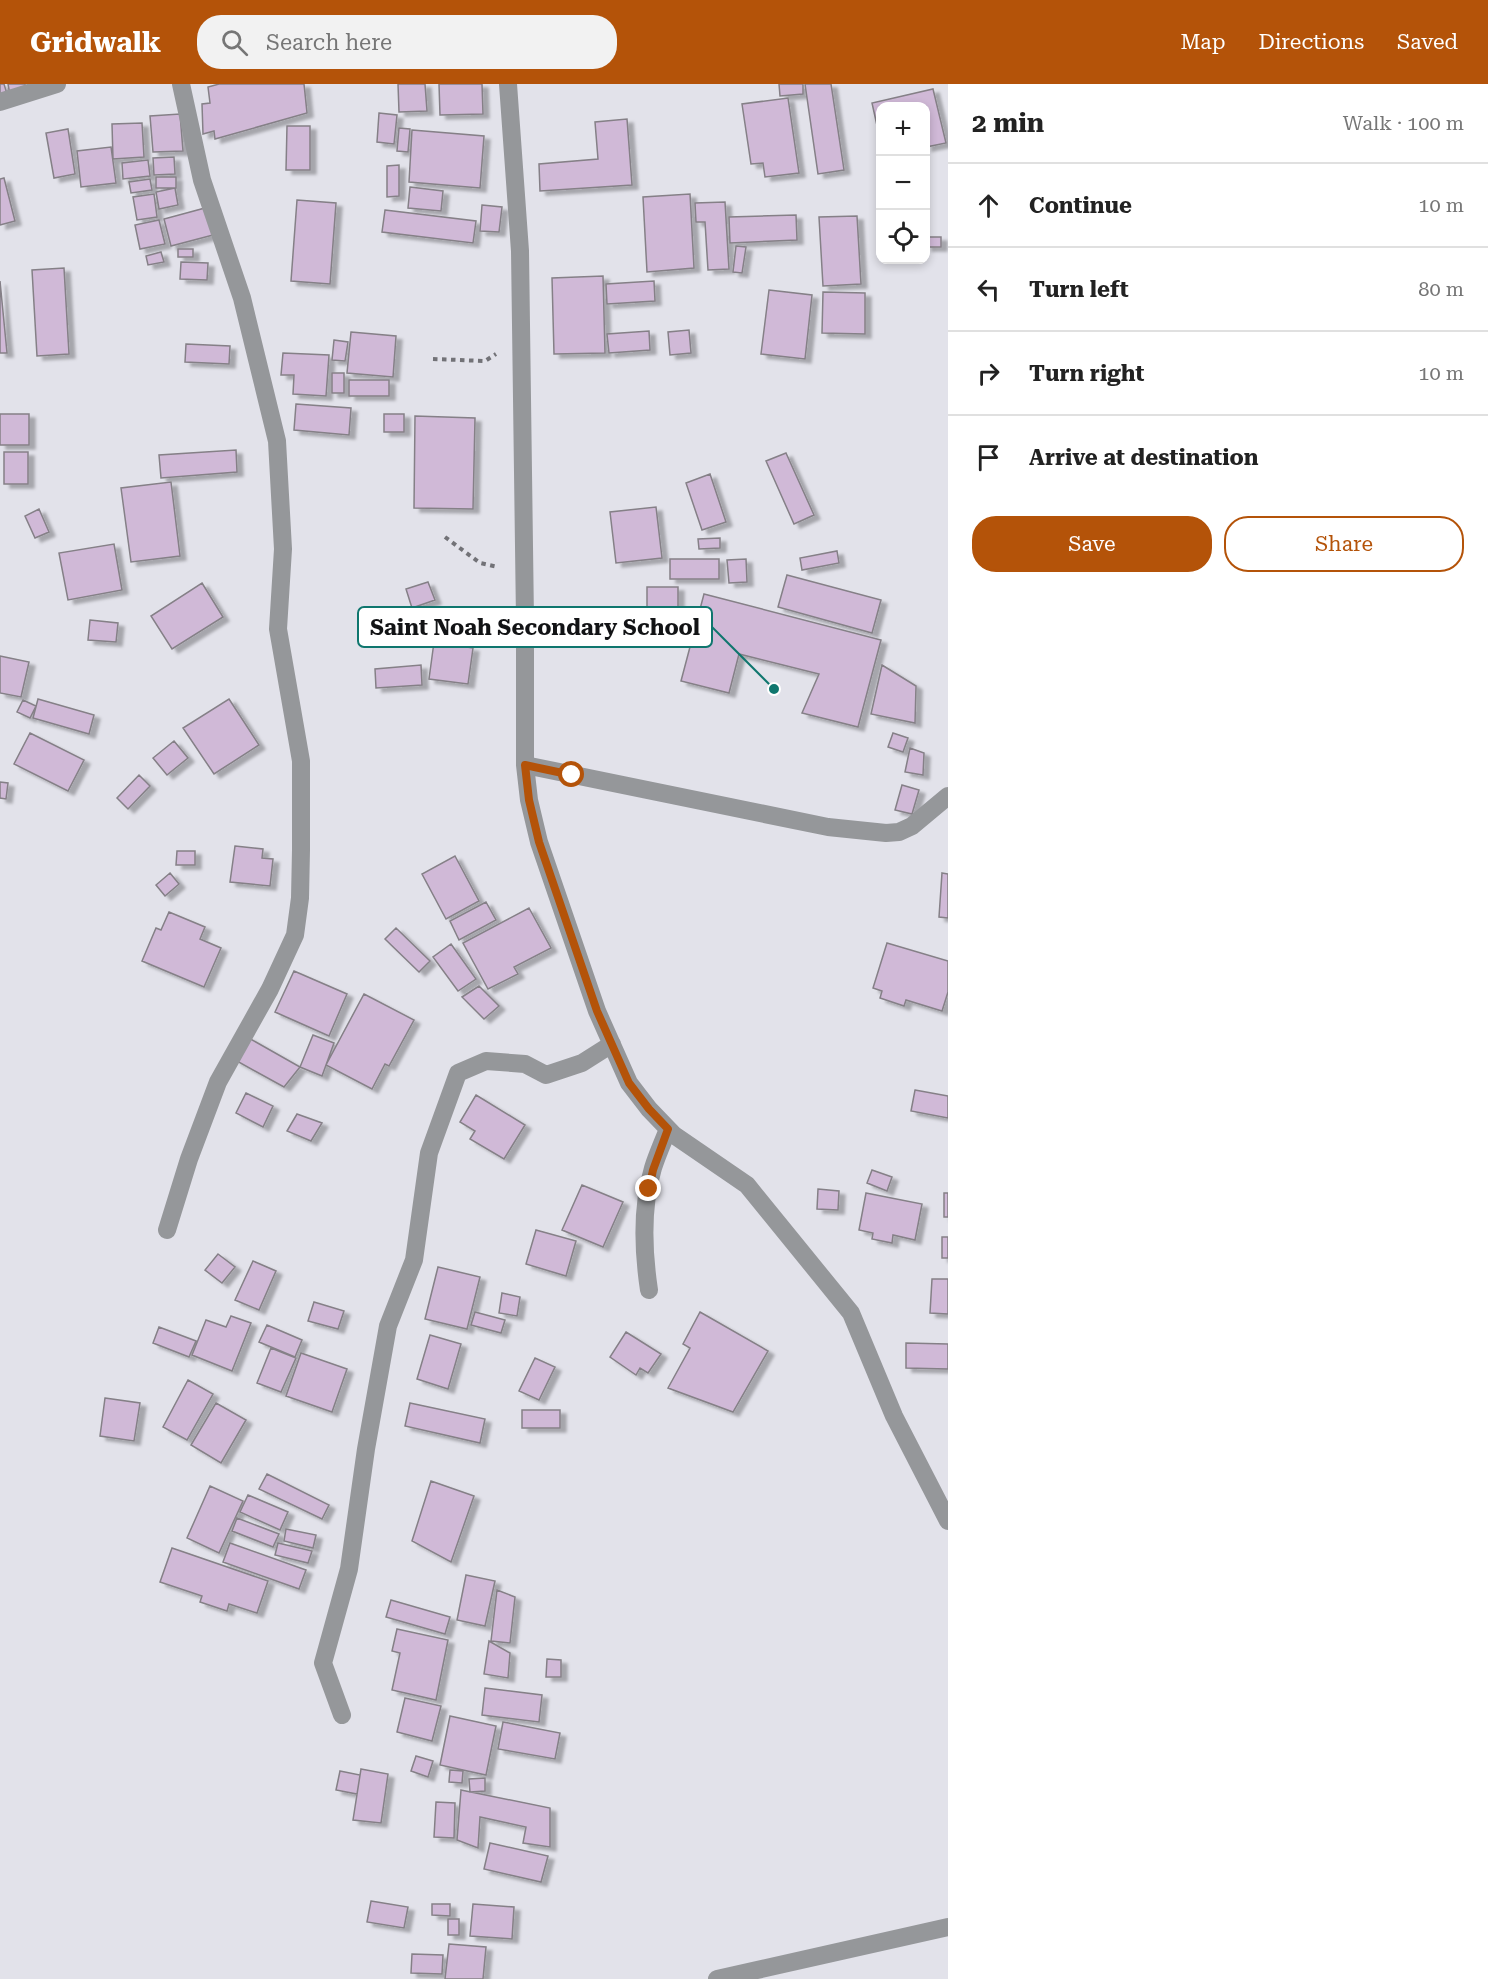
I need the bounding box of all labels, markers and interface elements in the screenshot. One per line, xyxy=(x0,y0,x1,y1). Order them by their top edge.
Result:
search box xyxy=(197,15,617,69)
text: Gridwalk xyxy=(30,26,161,59)
icon: search xyxy=(218,26,251,59)
text: Search here xyxy=(266,30,392,55)
text: Map xyxy=(1181,30,1225,54)
text: Directions xyxy=(1258,30,1364,54)
text: Saved xyxy=(1397,30,1458,54)
map controls xyxy=(876,102,930,264)
button: + xyxy=(876,102,930,156)
text: 2 min xyxy=(972,108,1044,138)
text: Walk · 100 m xyxy=(1343,111,1464,135)
button: − xyxy=(876,156,930,210)
icon: ahead xyxy=(972,189,1005,222)
text: Continue xyxy=(1029,193,1132,218)
text: 10 m xyxy=(1418,193,1464,217)
button: locate xyxy=(876,210,930,264)
icon: left xyxy=(972,273,1005,306)
text: Turn left xyxy=(1029,277,1129,302)
text: 80 m xyxy=(1418,277,1464,301)
icon: right xyxy=(972,357,1005,390)
text: Turn right xyxy=(1029,361,1144,386)
text: 10 m xyxy=(1418,361,1464,385)
icon: arrive xyxy=(972,441,1005,474)
text: Arrive at destination xyxy=(1029,445,1258,470)
button: Save xyxy=(972,516,1212,572)
button: Share xyxy=(1224,516,1464,572)
callout: Saint Noah Secondary School xyxy=(358,607,712,647)
text: Saint Noah Secondary School xyxy=(370,615,700,640)
route start xyxy=(558,761,584,787)
route end xyxy=(635,1175,661,1201)

